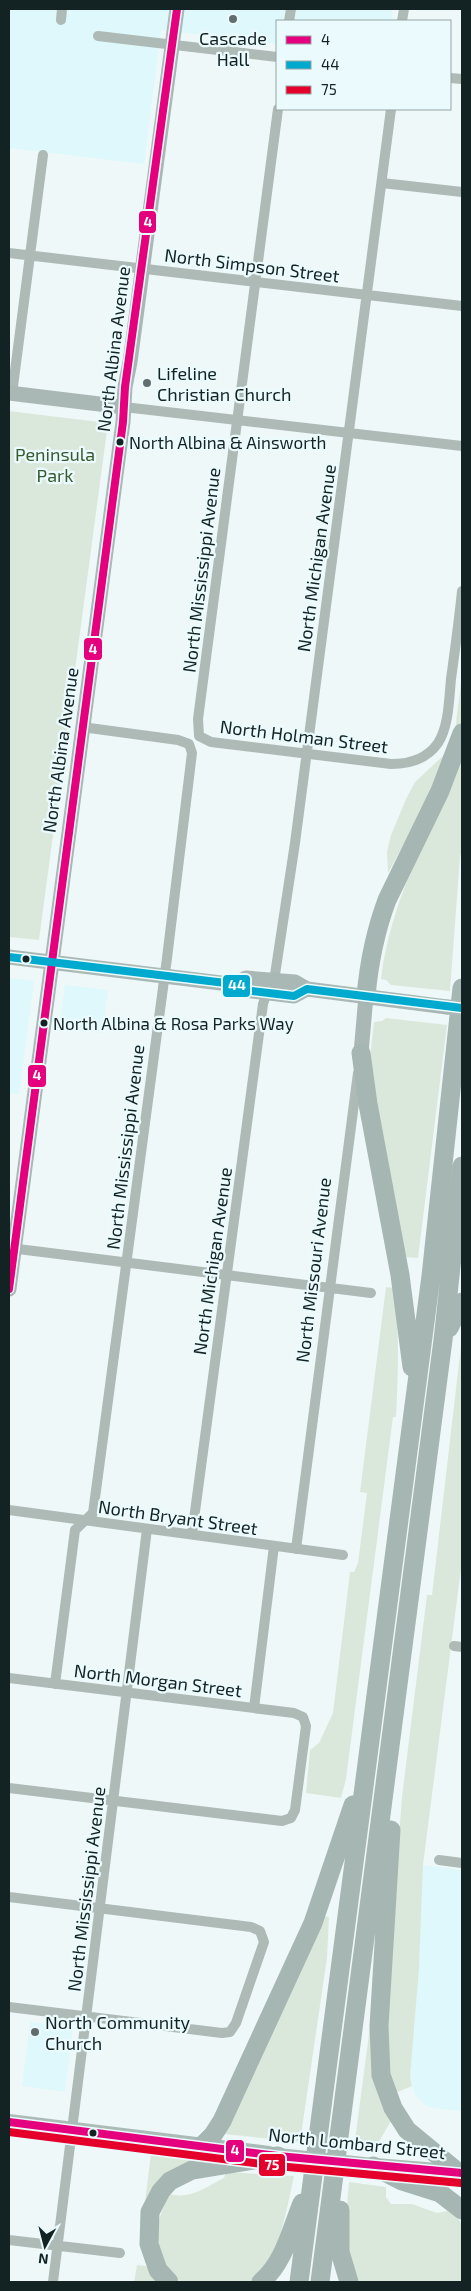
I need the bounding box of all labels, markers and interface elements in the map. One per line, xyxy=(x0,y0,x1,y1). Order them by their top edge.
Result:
marker: Cascade Hall xyxy=(227,13,239,25)
legend xyxy=(276,20,451,110)
place label: Cascade Hall xyxy=(199,27,267,70)
text: 4 xyxy=(321,30,330,48)
text: 44 xyxy=(321,55,339,73)
text: 75 xyxy=(321,80,337,98)
line badge: 4 xyxy=(138,210,157,234)
text: 4 xyxy=(144,213,153,230)
street label: North Simpson Street xyxy=(163,243,341,287)
street label: North Albina Avenue xyxy=(92,265,134,433)
place label: Lifeline Christian Church xyxy=(157,362,291,405)
marker: Lifeline Christian Church xyxy=(141,377,153,389)
place label: North Albina & Ainsworth xyxy=(129,432,326,452)
marker: North Albina & Ainsworth xyxy=(115,437,125,447)
park label: Peninsula Park xyxy=(15,443,95,486)
street label: North Michigan Avenue xyxy=(292,463,340,653)
street label: North Mississippi Avenue xyxy=(178,466,224,674)
line badge: 4 xyxy=(83,637,103,661)
text: 4 xyxy=(89,640,98,657)
street label: North Albina Avenue xyxy=(38,666,82,834)
street label: North Holman Street xyxy=(219,715,389,757)
unlabelled marker xyxy=(21,954,31,964)
line badge: 44 xyxy=(222,974,251,998)
text: 44 xyxy=(228,976,246,993)
place label: North Albina & Rosa Parks Way xyxy=(53,1013,294,1034)
marker: North Albina & Rosa Parks Way xyxy=(39,1018,49,1028)
street label: North Mississippi Avenue xyxy=(102,1043,148,1251)
line badge: 4 xyxy=(27,1064,47,1088)
text: 4 xyxy=(33,1066,42,1083)
street label: North Michigan Avenue xyxy=(188,1166,236,1356)
street label: North Missouri Avenue xyxy=(291,1176,335,1364)
street label: North Bryant Street xyxy=(97,1495,259,1539)
street label: North Morgan Street xyxy=(73,1659,243,1701)
street label: North Mississippi Avenue xyxy=(63,1785,109,1993)
place label: North Community Church xyxy=(45,2011,191,2054)
marker: North Community Church xyxy=(29,2026,41,2038)
street label: North Lombard Street xyxy=(267,2123,447,2163)
unlabelled marker xyxy=(88,2128,98,2138)
line badge: 4 xyxy=(225,2139,245,2163)
text: 4 xyxy=(231,2141,240,2158)
line badge: 75 xyxy=(258,2153,286,2177)
text: 75 xyxy=(264,2156,280,2173)
north arrow xyxy=(20,2221,70,2271)
text: N xyxy=(37,2250,49,2268)

